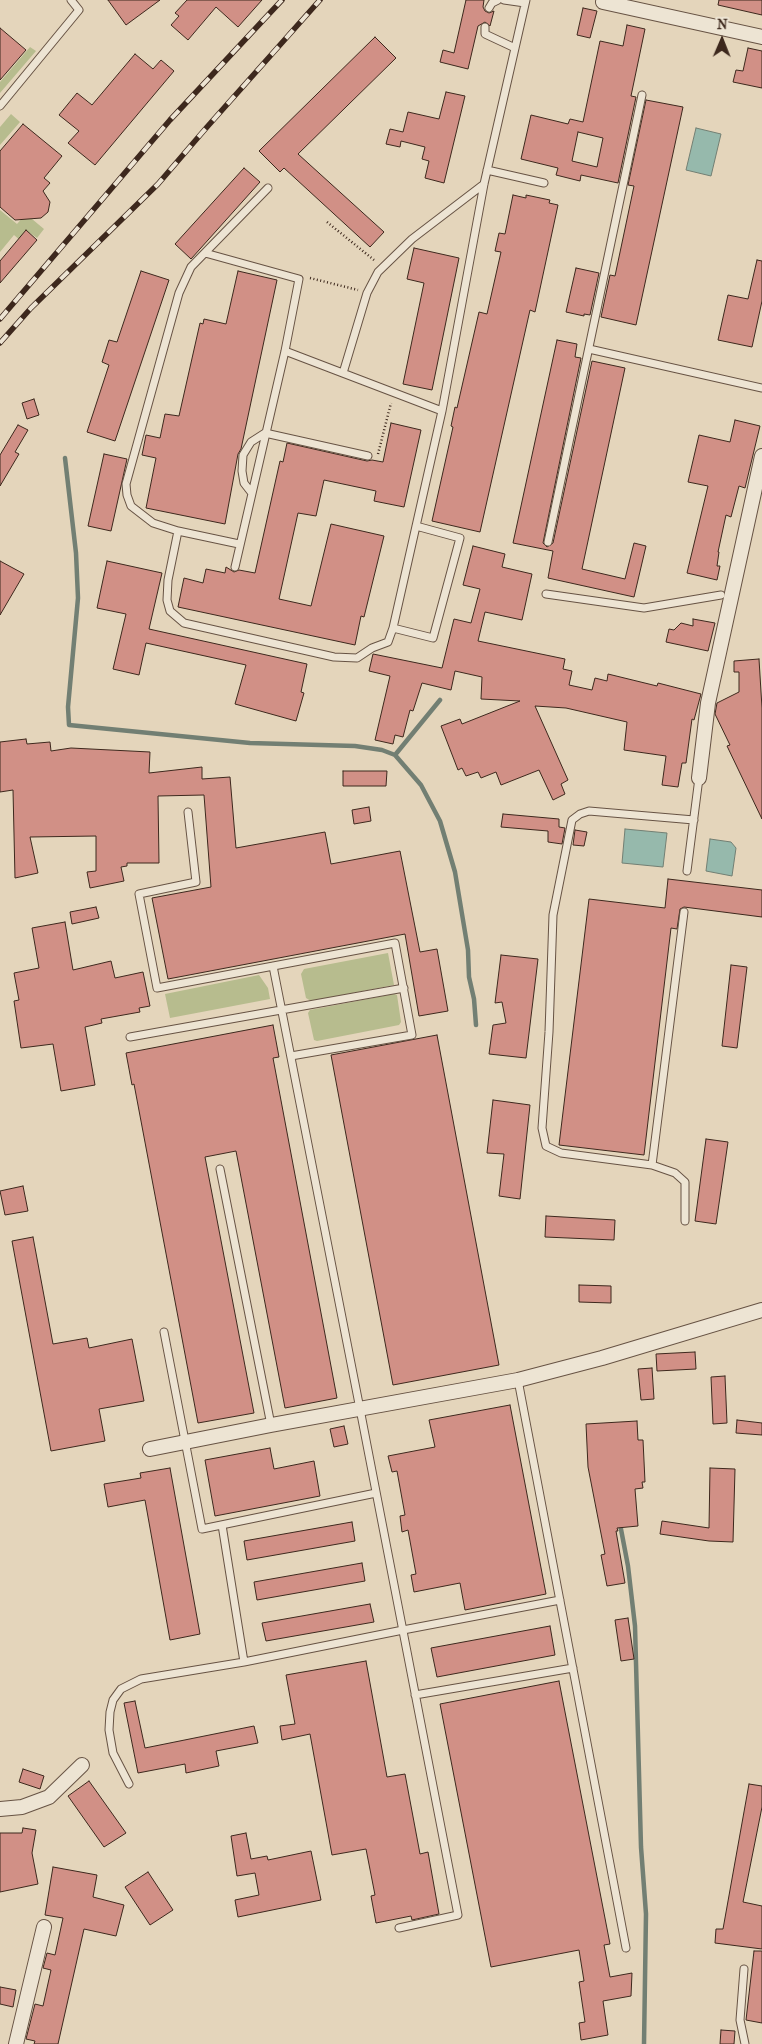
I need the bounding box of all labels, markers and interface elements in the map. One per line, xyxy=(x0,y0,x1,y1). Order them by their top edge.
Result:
north arrow xyxy=(697,15,747,65)
text: N xyxy=(717,16,728,33)

